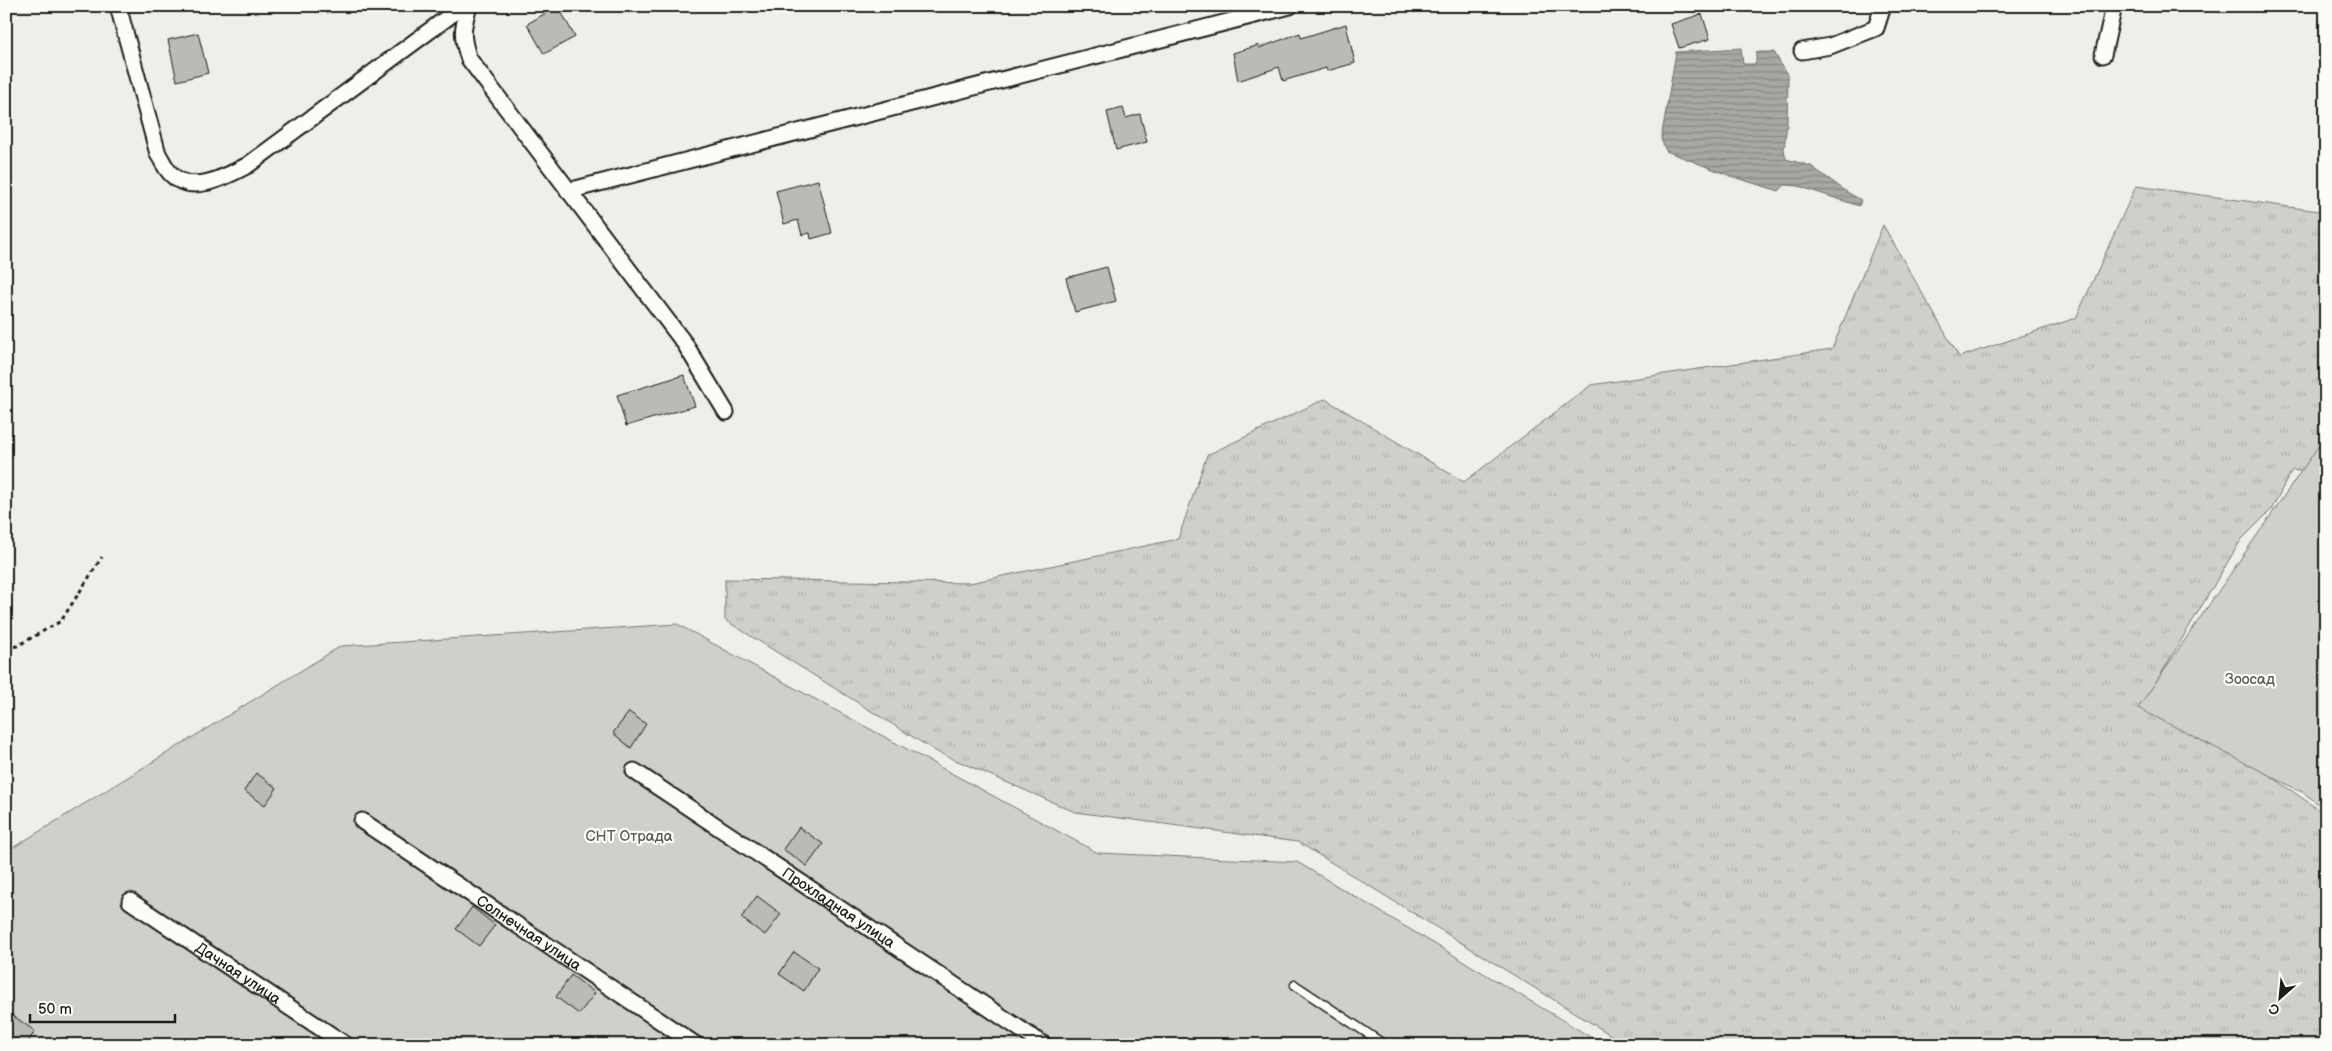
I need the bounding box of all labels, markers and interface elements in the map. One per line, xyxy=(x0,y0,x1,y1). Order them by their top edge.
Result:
park label: Зоосад xyxy=(2225,670,2275,689)
park label: СНТ Отрада xyxy=(585,827,673,846)
street label: Прохладная улица xyxy=(778,864,899,953)
street label: Солнечная улица xyxy=(473,891,585,975)
street label: Дачная улица xyxy=(192,938,284,1009)
north arrow xyxy=(2254,974,2304,1024)
scale bar xyxy=(30,991,175,1023)
text: С xyxy=(2266,999,2283,1019)
text: 50 m xyxy=(38,1000,72,1019)

